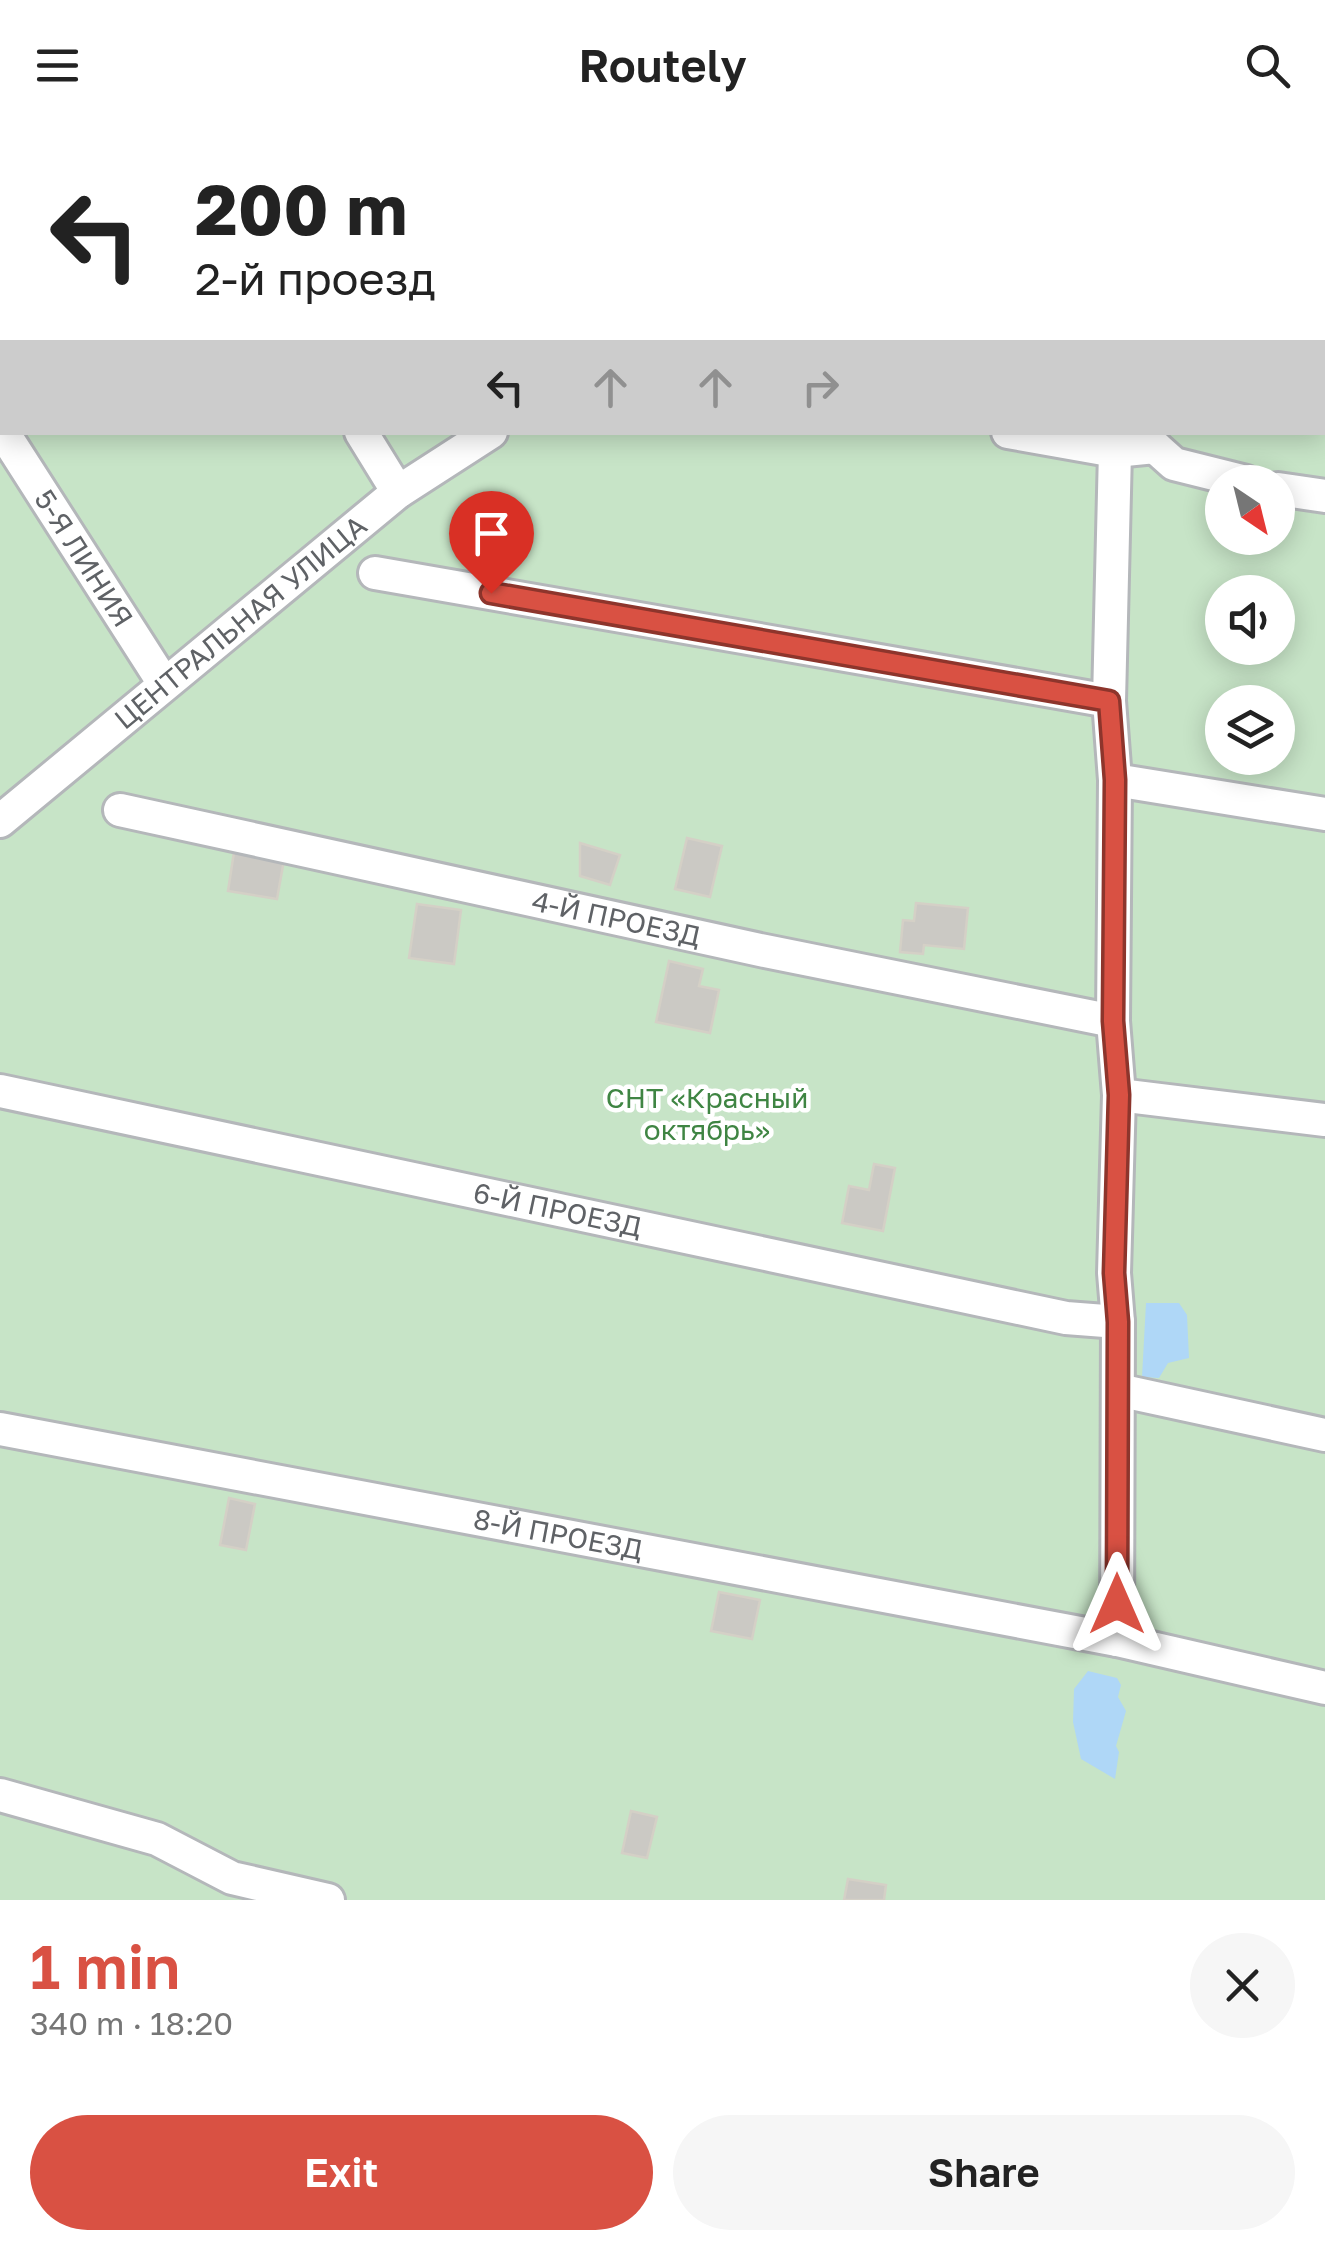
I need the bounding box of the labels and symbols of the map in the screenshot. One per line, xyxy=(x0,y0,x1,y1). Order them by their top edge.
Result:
north arrow xyxy=(1205,465,1295,555)
street label: 5-Я ЛИНИЯ xyxy=(28,483,140,633)
pin xyxy=(449,491,534,594)
street label: ЦЕНТРАЛЬНАЯ УЛИЦА xyxy=(108,508,373,735)
street label: 4-Й ПРОЕЗД xyxy=(529,884,704,952)
park label: СНТ «Красный октябрь» xyxy=(606,1081,808,1146)
street label: 6-Й ПРОЕЗД xyxy=(470,1175,645,1243)
street label: 8-Й ПРОЕЗД xyxy=(471,1502,646,1566)
position arrow xyxy=(1065,1552,1169,1656)

